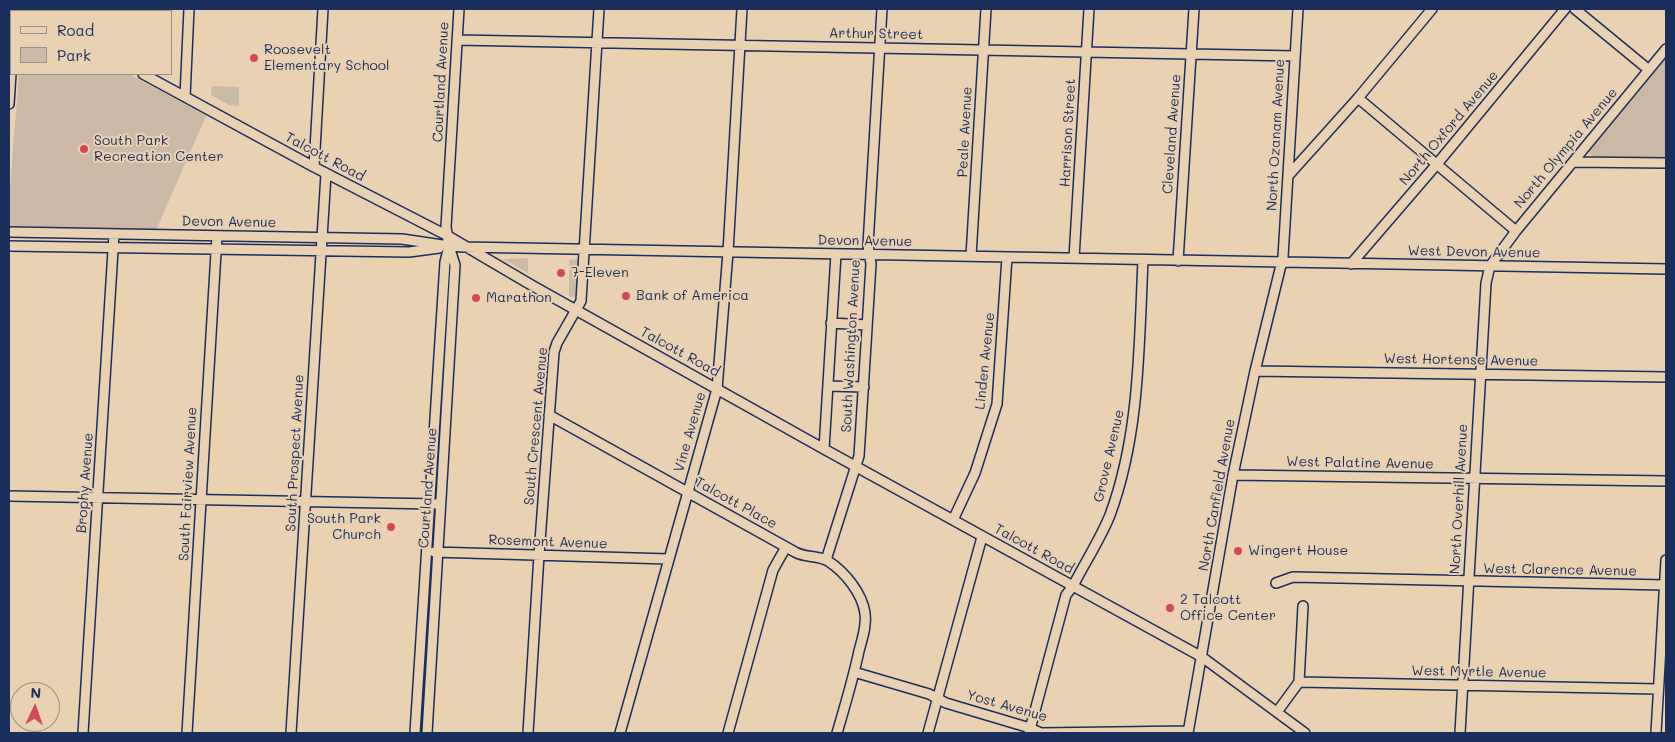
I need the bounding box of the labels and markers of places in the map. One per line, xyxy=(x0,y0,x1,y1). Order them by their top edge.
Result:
place label: Roosevelt Elementary School xyxy=(264,42,390,74)
marker: Roosevelt Elementary School xyxy=(248,52,260,64)
place label: South Park Recreation Center xyxy=(94,133,224,166)
marker: South Park Recreation Center xyxy=(78,143,90,155)
place label: 7-Eleven xyxy=(571,265,629,281)
marker: 7-Eleven xyxy=(555,267,567,279)
place label: Bank of America xyxy=(636,288,749,304)
place label: Marathon xyxy=(486,290,552,306)
marker: Bank of America xyxy=(620,290,632,302)
marker: Marathon xyxy=(470,292,482,304)
place label: South Park Church xyxy=(307,511,381,544)
marker: South Park Church xyxy=(385,521,397,533)
place label: Wingert House xyxy=(1248,543,1348,559)
marker: Wingert House xyxy=(1232,545,1244,557)
place label: 2 Talcott Office Center xyxy=(1180,592,1276,624)
marker: 2 Talcott Office Center xyxy=(1164,602,1176,614)

